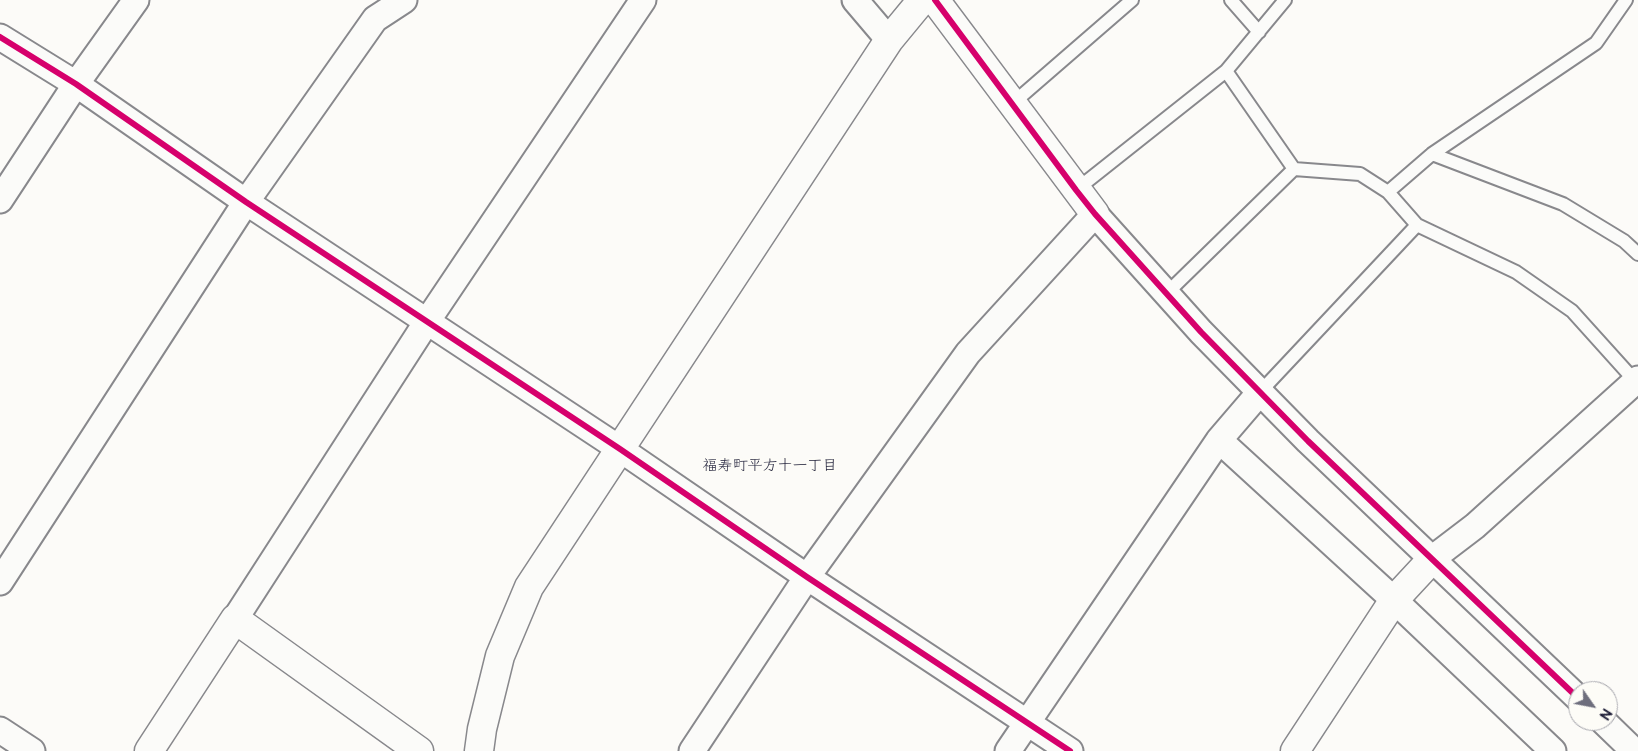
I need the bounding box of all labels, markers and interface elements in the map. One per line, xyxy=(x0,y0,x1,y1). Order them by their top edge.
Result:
district label: 福寿町平方十一丁目 xyxy=(703,457,837,475)
north arrow xyxy=(1568,681,1618,731)
text: N xyxy=(1595,705,1615,723)

